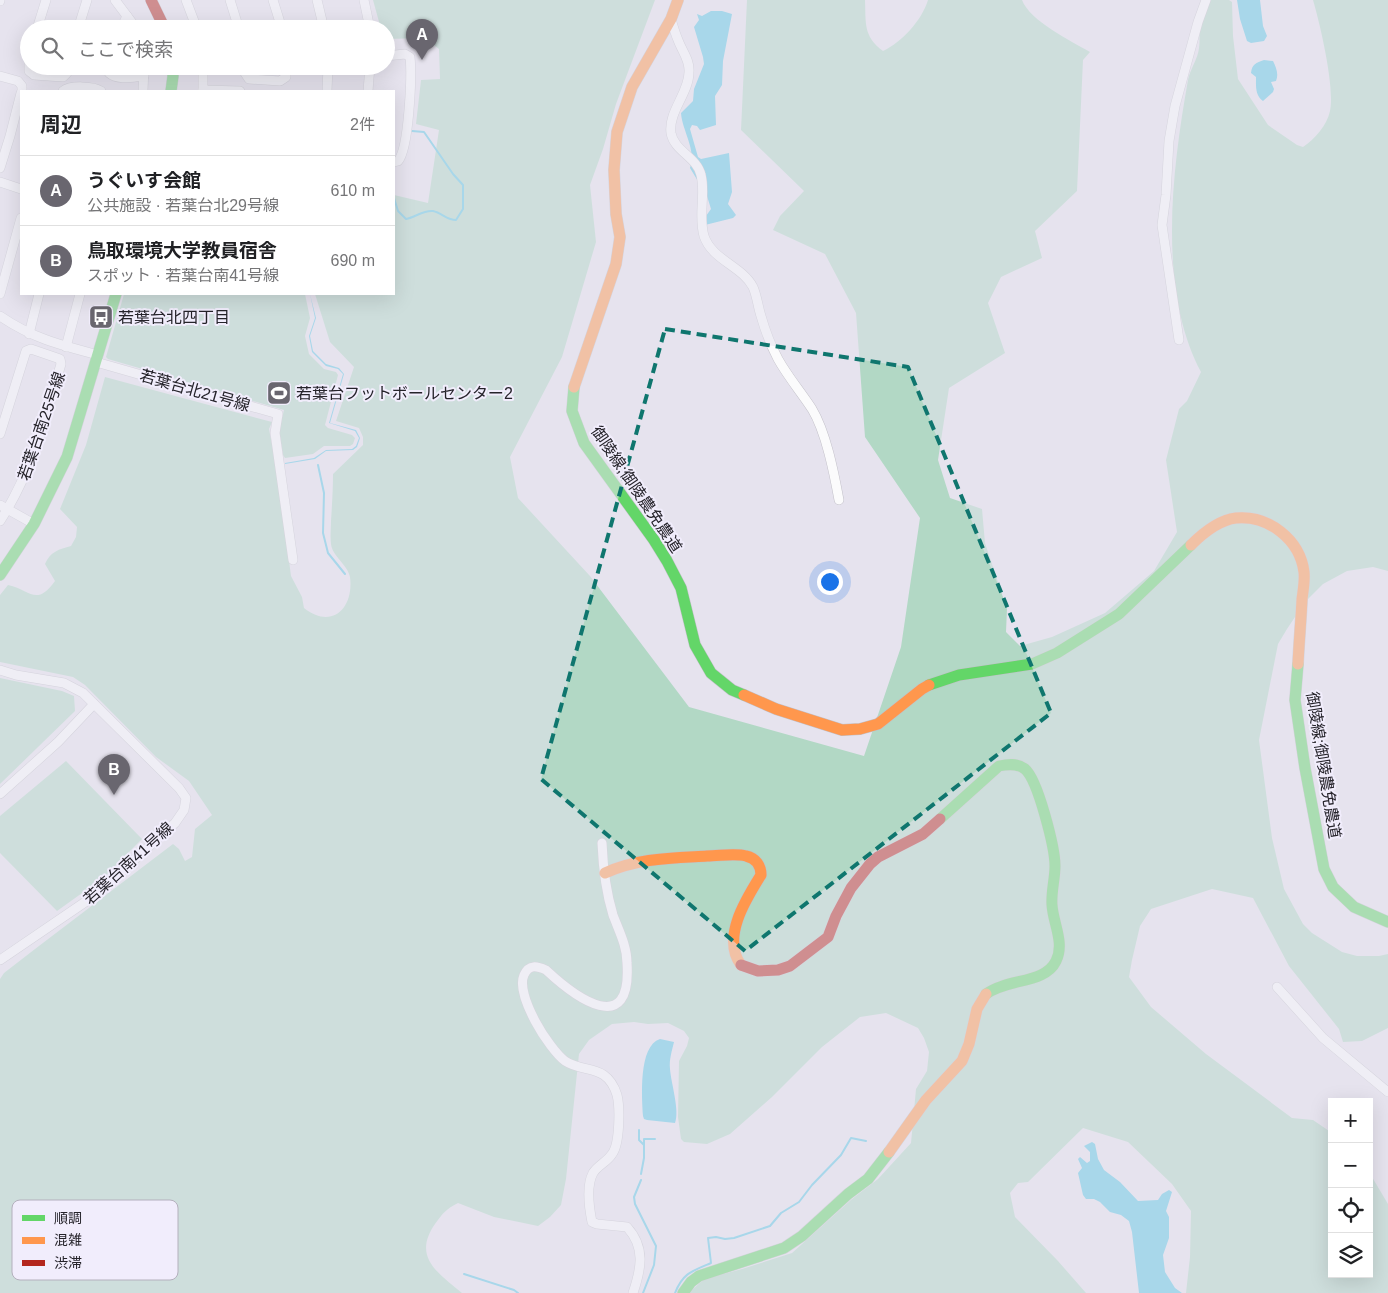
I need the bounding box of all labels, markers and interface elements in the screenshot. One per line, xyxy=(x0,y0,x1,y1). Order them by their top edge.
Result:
pin: A xyxy=(406,19,438,60)
search box xyxy=(20,20,395,75)
icon: search xyxy=(38,34,66,62)
text: ここで検索 xyxy=(78,39,173,60)
text: 周辺 xyxy=(40,113,82,136)
text: 2件 xyxy=(350,116,375,133)
text: うぐいす会館 xyxy=(87,170,201,191)
text: A xyxy=(50,182,62,199)
text: 610 m xyxy=(331,182,375,199)
text: 公共施設 · 若葉台北29号線 xyxy=(87,197,279,214)
text: 鳥取環境大学教員宿舎 xyxy=(87,240,277,261)
text: B xyxy=(50,252,62,269)
text: 690 m xyxy=(331,252,375,269)
text: スポット · 若葉台南41号線 xyxy=(87,267,279,284)
bus stop icon: 若葉台北四丁目 xyxy=(88,304,114,330)
place label: 若葉台北四丁目 xyxy=(118,309,230,326)
street label: 若葉台北21号線 xyxy=(138,367,252,414)
street label: 若葉台南25号線 xyxy=(15,370,68,483)
sports icon: 若葉台フットボールセンター2 xyxy=(266,380,292,406)
place label: 若葉台フットボールセンター2 xyxy=(296,385,513,402)
street label: 御陵線;御陵農免農道 xyxy=(588,423,685,556)
your location xyxy=(817,569,843,595)
street label: 御陵線;御陵農免農道 xyxy=(1303,690,1344,840)
pin: B xyxy=(98,754,130,795)
street label: 若葉台南41号線 xyxy=(80,819,176,908)
map controls xyxy=(1328,1098,1373,1278)
button: + xyxy=(1328,1098,1373,1143)
button: − xyxy=(1328,1143,1373,1188)
button: locate xyxy=(1328,1188,1373,1233)
legend xyxy=(12,1200,178,1280)
text: 順調 xyxy=(54,1210,82,1226)
text: 混雑 xyxy=(54,1232,82,1248)
button: layers xyxy=(1328,1233,1373,1278)
text: 渋滞 xyxy=(54,1255,82,1271)

